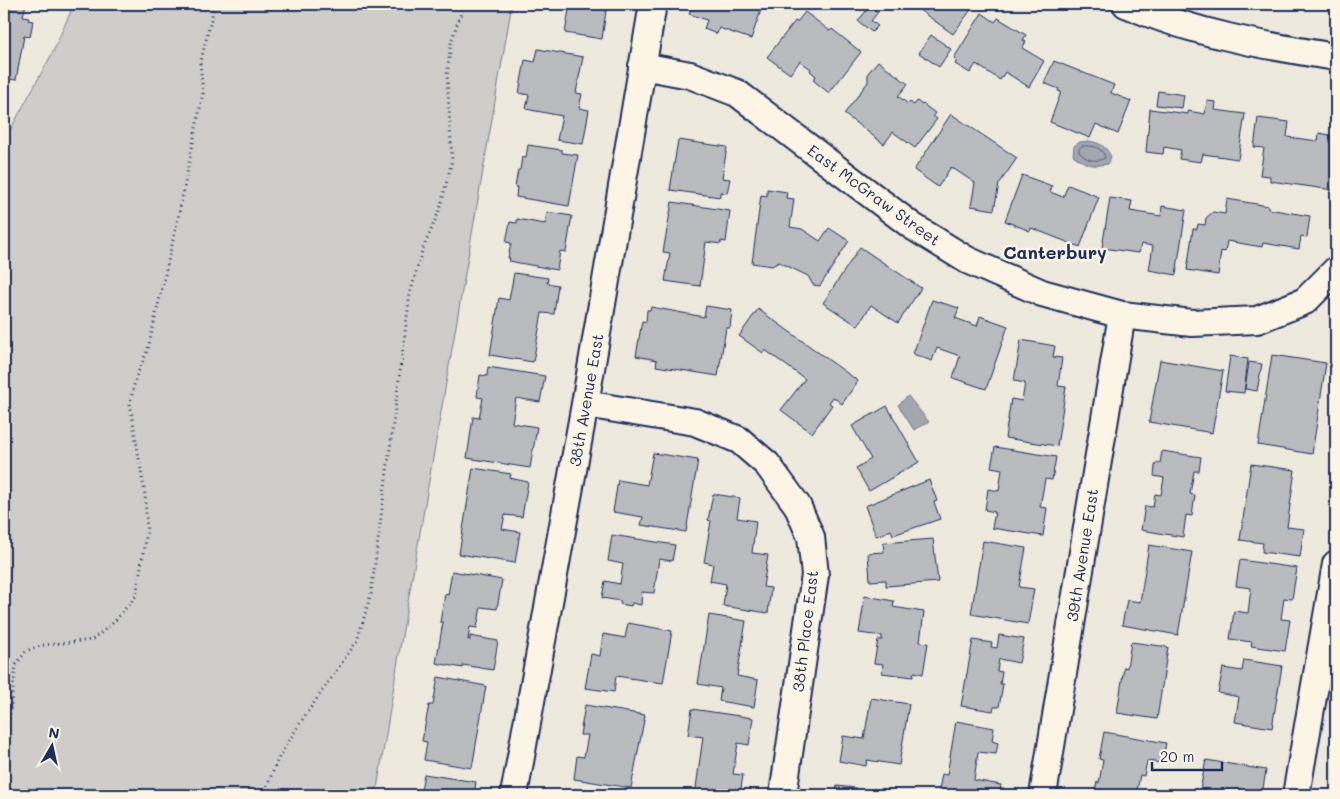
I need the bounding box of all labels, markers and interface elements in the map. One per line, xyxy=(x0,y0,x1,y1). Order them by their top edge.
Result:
street label: East McGraw Street xyxy=(804,139,945,250)
district label: Canterbury xyxy=(1003,240,1107,264)
street label: 38th Avenue East xyxy=(563,332,608,468)
street label: 39th Avenue East xyxy=(1061,487,1102,623)
street label: 38th Place East xyxy=(787,569,822,693)
north arrow xyxy=(28,722,78,772)
text: N xyxy=(47,722,61,743)
scale bar xyxy=(1152,739,1222,771)
text: 20 m xyxy=(1160,746,1194,766)

